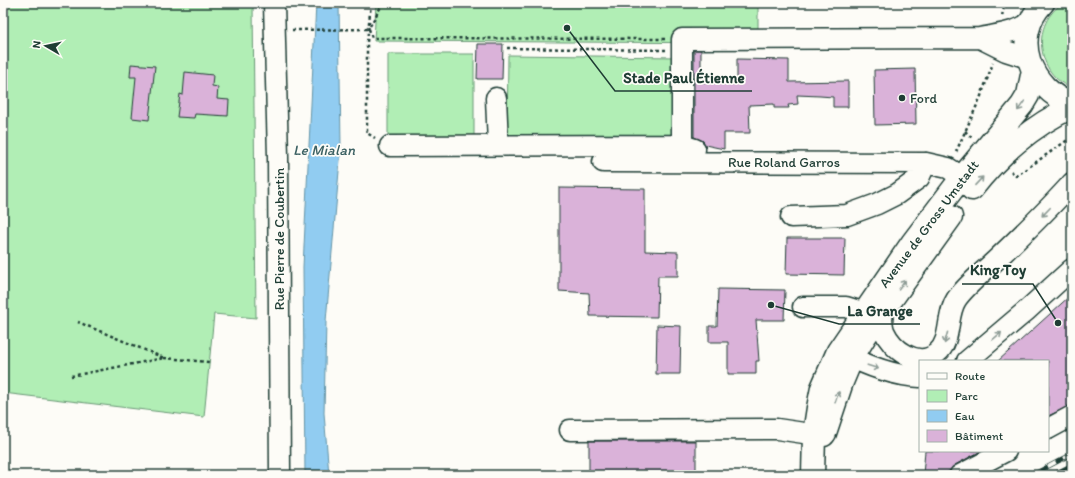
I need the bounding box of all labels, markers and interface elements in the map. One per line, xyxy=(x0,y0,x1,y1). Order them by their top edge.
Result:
north arrow xyxy=(26,26,66,66)
text: N xyxy=(30,40,44,49)
callout: Stade Paul Étienne xyxy=(615,64,752,91)
text: Stade Paul Étienne xyxy=(623,68,745,87)
place label: Ford xyxy=(910,90,937,107)
marker: Ford xyxy=(897,93,907,103)
one-way arrow xyxy=(1017,101,1025,112)
water label: Le Mialan xyxy=(293,141,355,159)
street label: Rue Roland Garros xyxy=(728,154,840,171)
street label: Avenue de Gross Umstadt xyxy=(876,157,982,291)
street label: Rue Pierre de Coubertin xyxy=(271,168,288,310)
one-way arrow xyxy=(974,176,983,186)
one-way arrow xyxy=(1041,207,1050,217)
callout: King Toy xyxy=(962,257,1033,284)
text: King Toy xyxy=(970,261,1027,280)
one-way arrow xyxy=(898,280,906,291)
callout: La Grange xyxy=(839,297,920,324)
text: La Grange xyxy=(847,302,913,321)
one-way arrow xyxy=(942,331,949,344)
one-way arrow xyxy=(991,332,1001,341)
legend xyxy=(919,360,1049,452)
one-way arrow xyxy=(866,364,879,371)
text: Route xyxy=(955,369,985,383)
text: Parc xyxy=(955,389,978,403)
one-way arrow xyxy=(834,390,841,403)
text: Eau xyxy=(955,409,975,423)
text: Bâtiment xyxy=(955,429,1004,443)

